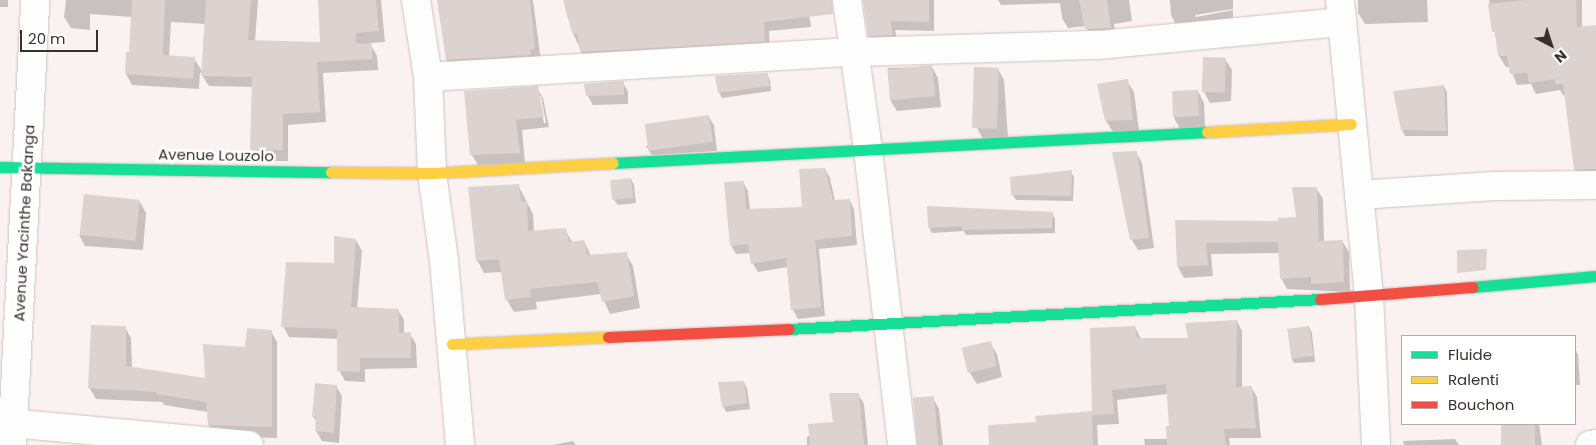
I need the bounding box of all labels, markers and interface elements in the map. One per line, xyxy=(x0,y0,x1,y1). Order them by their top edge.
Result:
scale bar xyxy=(22,20,100,52)
north arrow xyxy=(1526,20,1576,70)
text: 20 m xyxy=(28,28,66,49)
text: N xyxy=(1550,45,1571,68)
street label: Avenue Yacinthe Bakanga xyxy=(10,124,38,322)
street label: Avenue Louzolo xyxy=(158,145,274,165)
legend xyxy=(1401,335,1576,425)
text: Fluide xyxy=(1448,344,1492,365)
text: Ralenti xyxy=(1448,369,1499,390)
text: Bouchon xyxy=(1448,394,1514,415)

